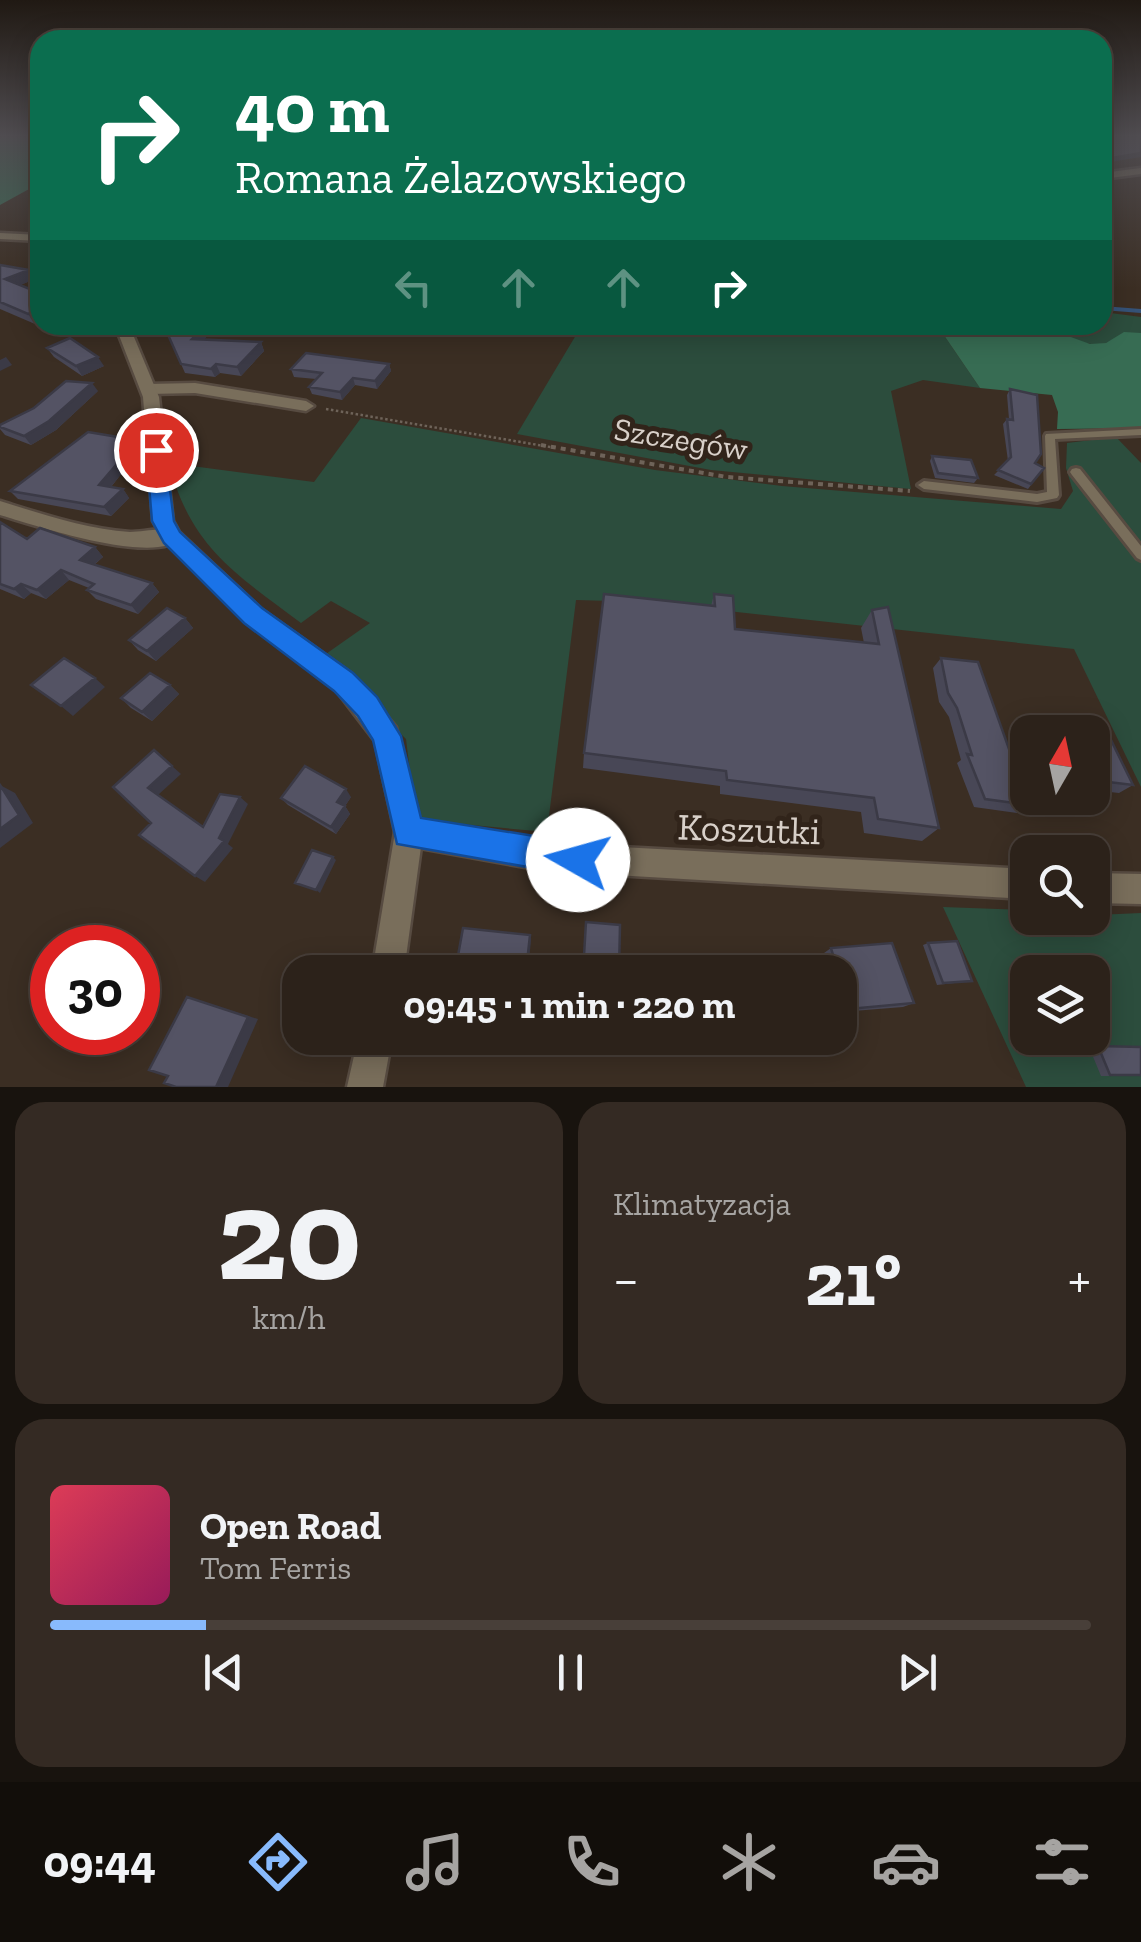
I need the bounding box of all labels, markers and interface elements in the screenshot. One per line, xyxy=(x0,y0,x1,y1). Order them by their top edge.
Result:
text: 40 m xyxy=(235,66,390,150)
icon: right xyxy=(70,70,200,200)
text: Romana Żelazowskiego xyxy=(235,151,687,205)
icon: left xyxy=(386,260,441,315)
icon: ahead xyxy=(491,260,546,315)
icon: ahead xyxy=(596,260,651,315)
icon: right xyxy=(701,260,756,315)
pin xyxy=(114,408,199,493)
street label: Szczegów xyxy=(612,410,751,468)
icon: arrive xyxy=(129,423,184,478)
north arrow xyxy=(1010,715,1110,815)
map controls xyxy=(1010,715,1110,1055)
street label: Koszutki xyxy=(677,804,821,854)
position arrow xyxy=(526,808,630,912)
button: search xyxy=(1010,835,1110,935)
speed limit sign: 30 xyxy=(30,925,160,1055)
button: layers xyxy=(1010,955,1110,1055)
text: 09:45 · 1 min · 220 m xyxy=(404,982,735,1028)
text: 20 xyxy=(217,1156,361,1312)
text: Klimatyzacja xyxy=(613,1185,791,1223)
text: 21° xyxy=(805,1234,901,1324)
text: − xyxy=(613,1246,639,1312)
text: + xyxy=(1068,1246,1091,1312)
text: km/h xyxy=(252,1299,326,1337)
text: Open Road xyxy=(200,1503,382,1549)
text: Tom Ferris xyxy=(200,1549,351,1587)
icon: previous xyxy=(196,1645,251,1700)
icon: pause xyxy=(543,1645,598,1700)
icon: next xyxy=(890,1645,945,1700)
icon: directions xyxy=(243,1827,313,1897)
icon: music xyxy=(400,1827,470,1897)
icon: phone xyxy=(557,1827,627,1897)
icon: climate xyxy=(714,1827,784,1897)
icon: car xyxy=(871,1827,941,1897)
icon: filters xyxy=(1027,1827,1097,1897)
text: 09:44 xyxy=(43,1835,156,1889)

